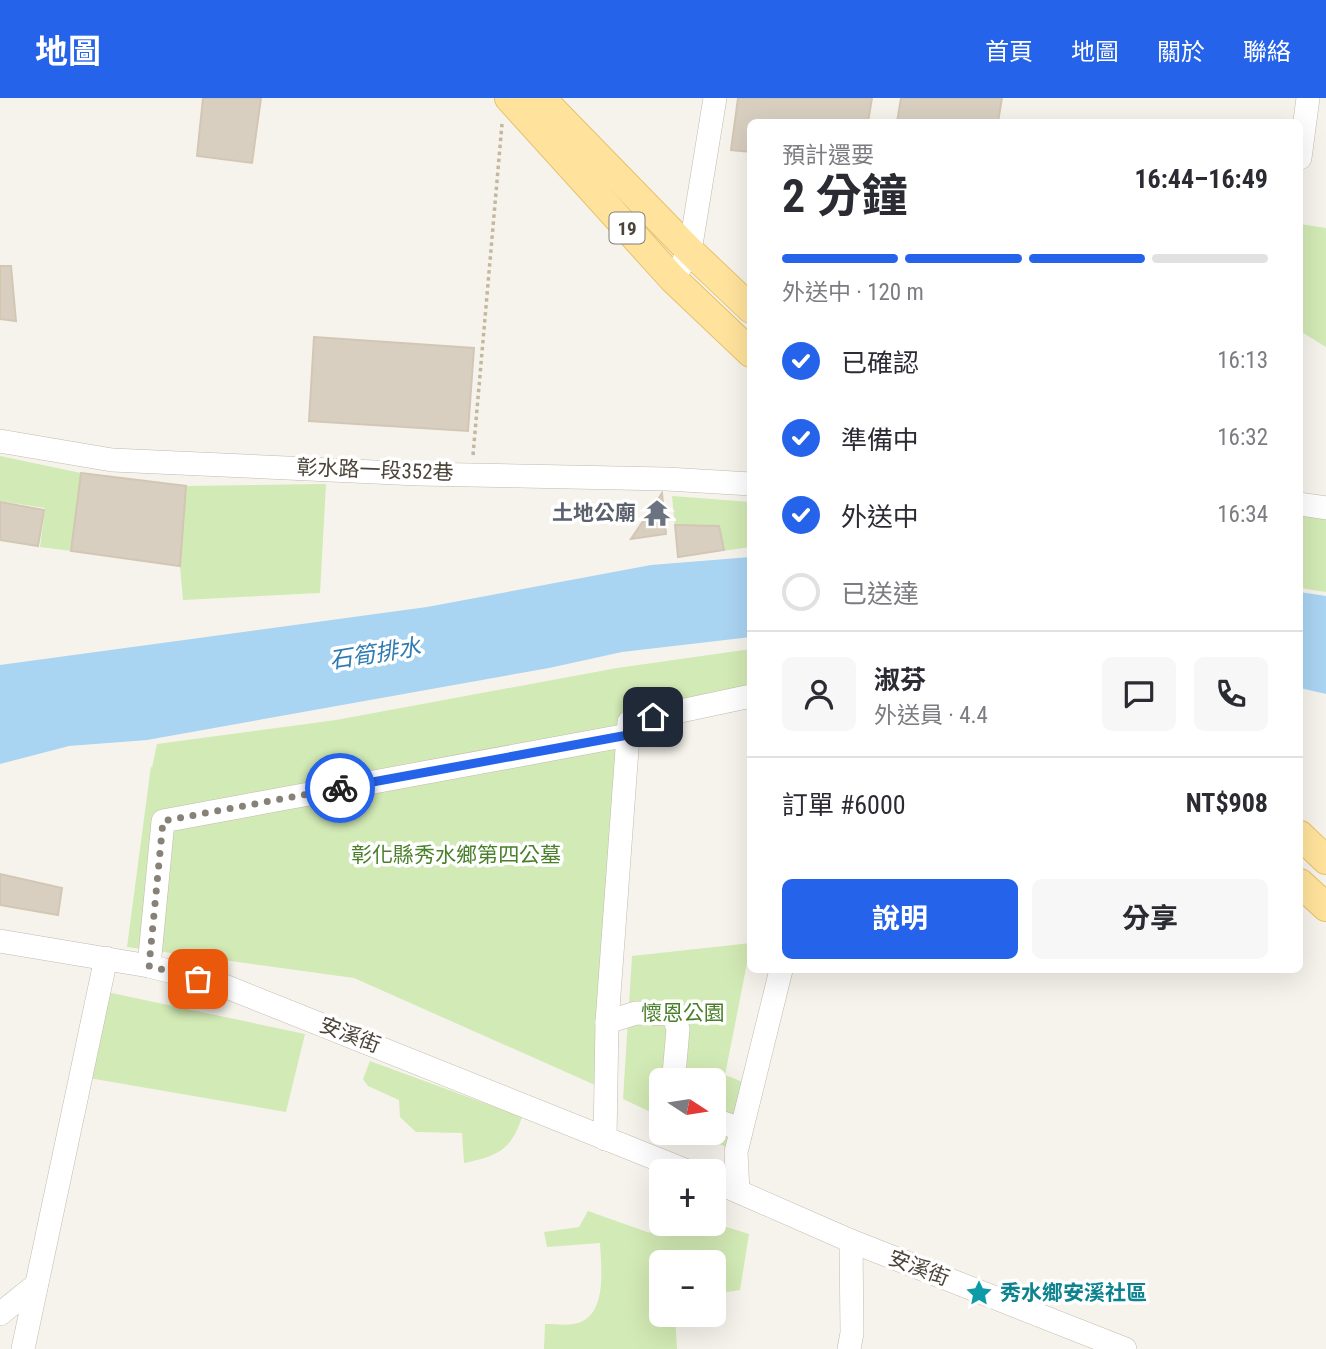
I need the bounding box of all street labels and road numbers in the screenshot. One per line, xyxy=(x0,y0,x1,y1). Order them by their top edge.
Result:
road number: 19 xyxy=(610,212,644,244)
street label: 彰水路一段352巷 xyxy=(296,455,454,485)
street label: 安溪街 xyxy=(316,1013,384,1057)
street label: 安溪街 xyxy=(885,1246,953,1290)

